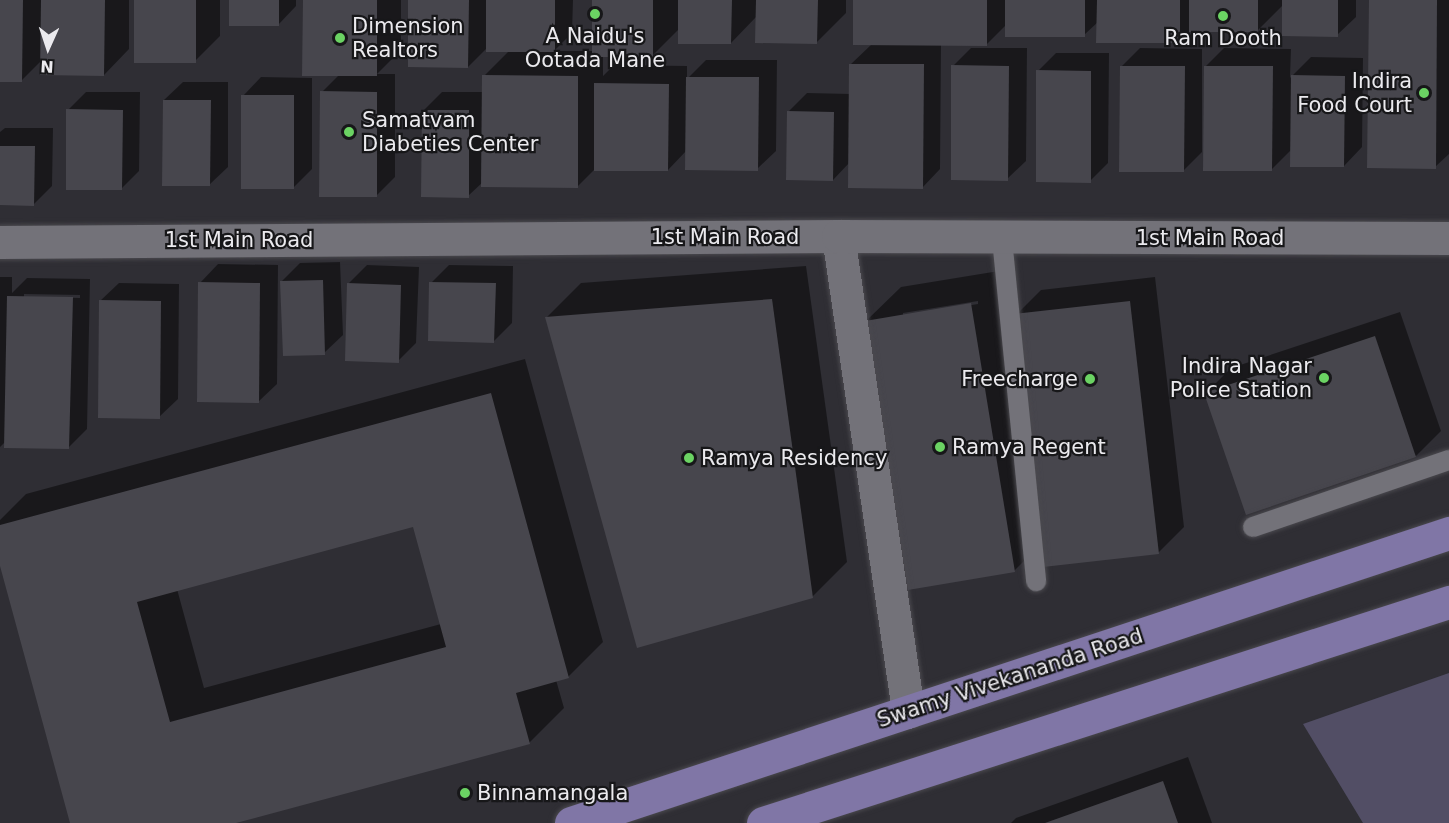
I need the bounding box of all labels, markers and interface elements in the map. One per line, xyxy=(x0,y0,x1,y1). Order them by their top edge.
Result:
marker: A Naidu's Ootada Mane xyxy=(588,7,602,21)
marker: Ram Dooth xyxy=(1216,9,1230,23)
place label: Dimension Realtors xyxy=(352,13,464,63)
north arrow xyxy=(18,18,78,78)
place label: A Naidu's Ootada Mane xyxy=(525,23,665,73)
place label: Ram Dooth xyxy=(1164,25,1282,51)
marker: Dimension Realtors xyxy=(333,31,347,45)
text: N xyxy=(40,57,54,76)
place label: Indira Food Court xyxy=(1297,68,1412,118)
marker: Indira Food Court xyxy=(1417,86,1431,100)
place label: Samatvam Diabeties Center xyxy=(362,107,538,157)
marker: Samatvam Diabeties Center xyxy=(340,123,358,141)
street label: 1st Main Road xyxy=(651,224,799,250)
street label: 1st Main Road xyxy=(1136,225,1284,251)
street label: 1st Main Road xyxy=(165,227,313,253)
place label: Indira Nagar Police Station xyxy=(1170,353,1312,403)
place label: Freecharge xyxy=(961,366,1078,392)
marker: Indira Nagar Police Station xyxy=(1317,371,1331,385)
marker: Freecharge xyxy=(1083,372,1097,386)
place label: Ramya Regent xyxy=(952,434,1106,460)
marker: Ramya Regent xyxy=(933,440,947,454)
place label: Ramya Residency xyxy=(701,445,887,471)
marker: Ramya Residency xyxy=(682,451,696,465)
street label: Swamy Vivekananda Road xyxy=(874,623,1146,733)
place label: Binnamangala xyxy=(477,780,628,806)
marker: Binnamangala xyxy=(458,786,472,800)

